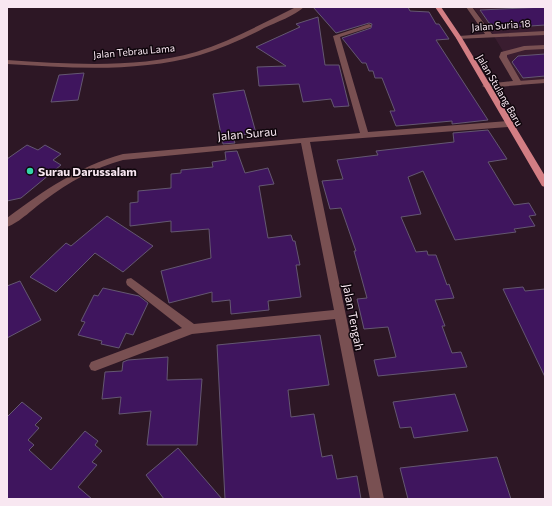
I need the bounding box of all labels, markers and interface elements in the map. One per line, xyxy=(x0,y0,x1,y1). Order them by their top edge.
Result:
street label: Jalan Suria 18 xyxy=(471,17,531,33)
street label: Jalan Tebrau Lama xyxy=(93,41,175,61)
street label: Jalan Stulang Baru xyxy=(475,52,525,128)
street label: Jalan Surau xyxy=(217,123,277,144)
place label: Surau Darussalam xyxy=(38,164,137,178)
marker: Surau Darussalam xyxy=(25,166,35,176)
street label: Jalan Tengah xyxy=(340,282,367,352)

